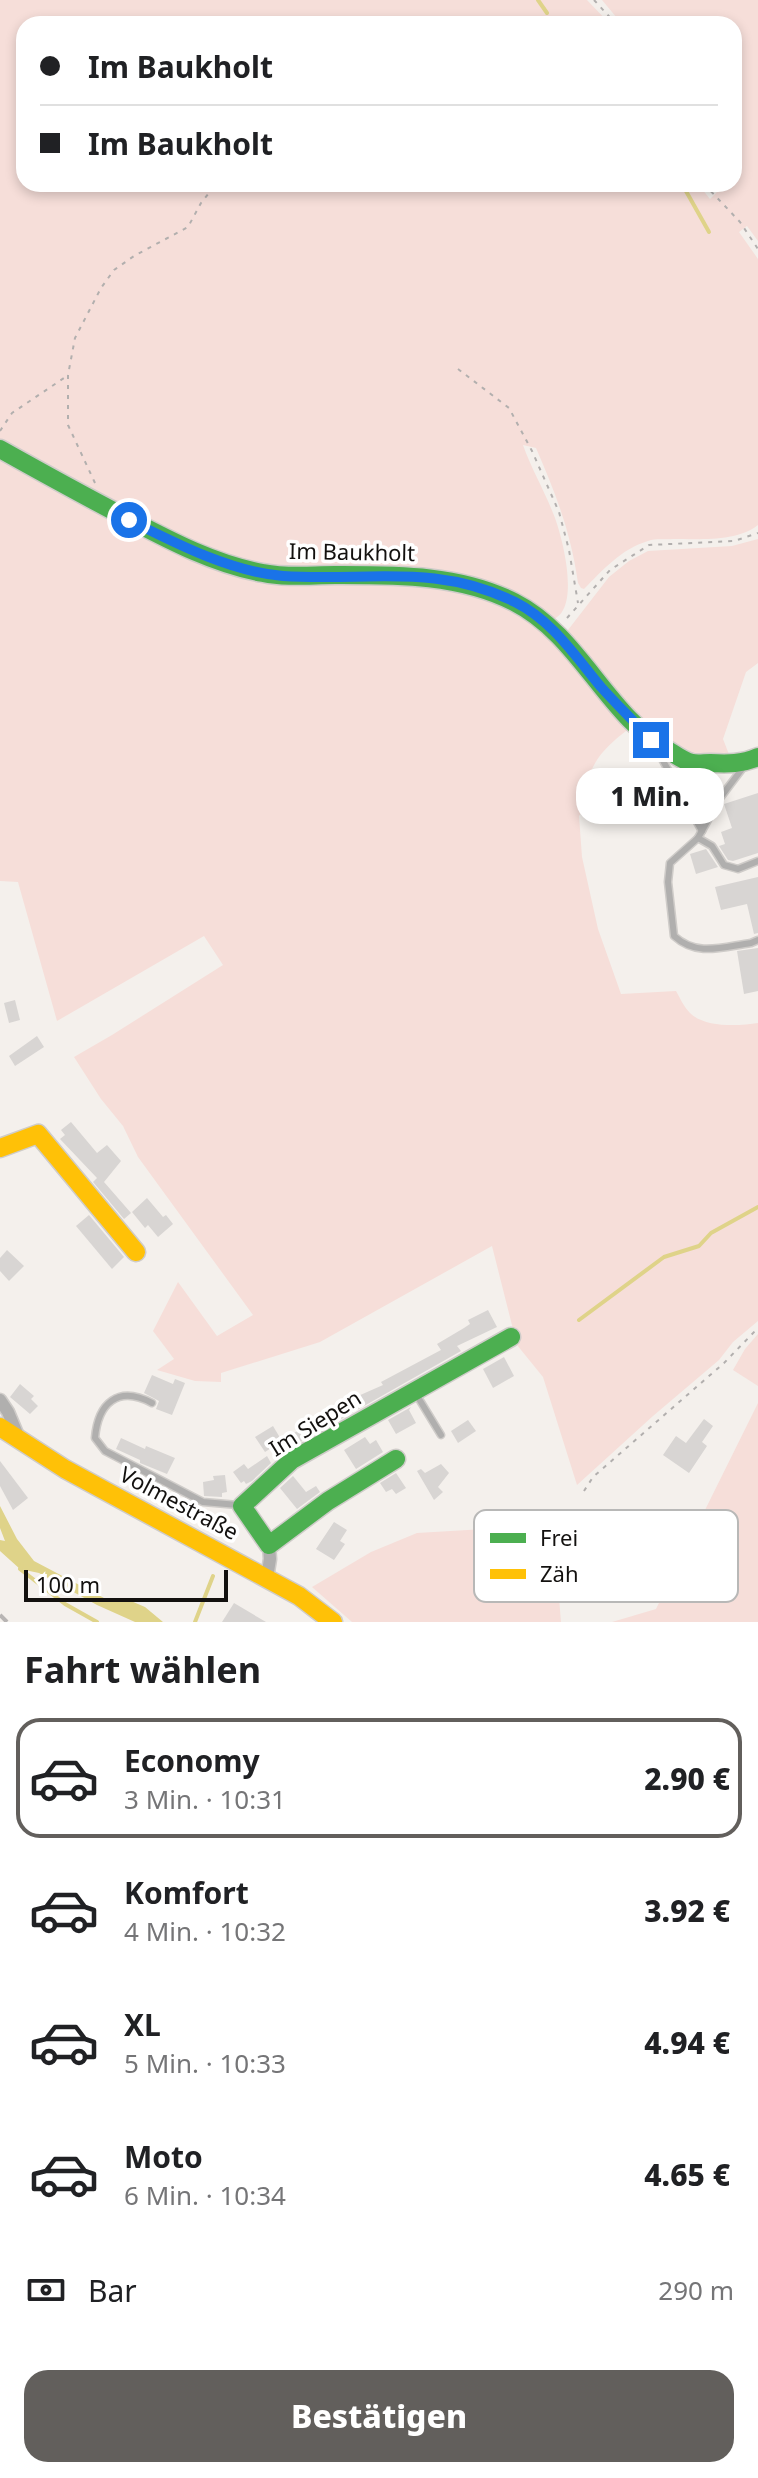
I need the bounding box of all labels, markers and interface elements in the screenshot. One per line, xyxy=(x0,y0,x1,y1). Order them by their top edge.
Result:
text: Im Baukholt xyxy=(88,46,273,87)
text: Im Baukholt xyxy=(88,123,273,164)
route start xyxy=(111,502,147,538)
street label: Im Baukholt xyxy=(289,535,415,567)
route end xyxy=(633,722,669,758)
callout: 1 Min. xyxy=(577,768,725,824)
text: 1 Min. xyxy=(610,778,690,814)
street label: Im Siepen xyxy=(263,1382,366,1462)
street label: Volmestraße xyxy=(115,1458,244,1546)
legend xyxy=(474,1510,738,1602)
text: Frei xyxy=(540,1522,578,1552)
text: Zäh xyxy=(540,1558,579,1588)
scale bar xyxy=(24,1566,228,1602)
text: 100 m xyxy=(36,1569,100,1599)
text: Fahrt wählen xyxy=(24,1645,261,1694)
text: Economy xyxy=(124,1740,260,1781)
icon: car xyxy=(28,1742,100,1814)
text: 2.90 € xyxy=(644,1758,730,1799)
text: 3 Min. · 10:31 xyxy=(124,1781,286,1817)
text: Komfort xyxy=(124,1872,249,1913)
icon: car xyxy=(28,1874,100,1946)
text: 3.92 € xyxy=(644,1890,730,1931)
text: 4 Min. · 10:32 xyxy=(124,1913,286,1949)
text: XL xyxy=(124,2004,161,2045)
icon: car xyxy=(28,2006,100,2078)
text: 4.94 € xyxy=(644,2022,730,2063)
text: 5 Min. · 10:33 xyxy=(124,2045,286,2081)
text: Moto xyxy=(124,2136,203,2177)
icon: car xyxy=(28,2138,100,2210)
text: 4.65 € xyxy=(644,2154,730,2195)
text: 6 Min. · 10:34 xyxy=(124,2177,286,2213)
icon: cash xyxy=(24,2268,68,2312)
text: Bar xyxy=(88,2270,137,2311)
text: 290 m xyxy=(658,2272,734,2308)
button: Bestätigen xyxy=(24,2370,734,2462)

